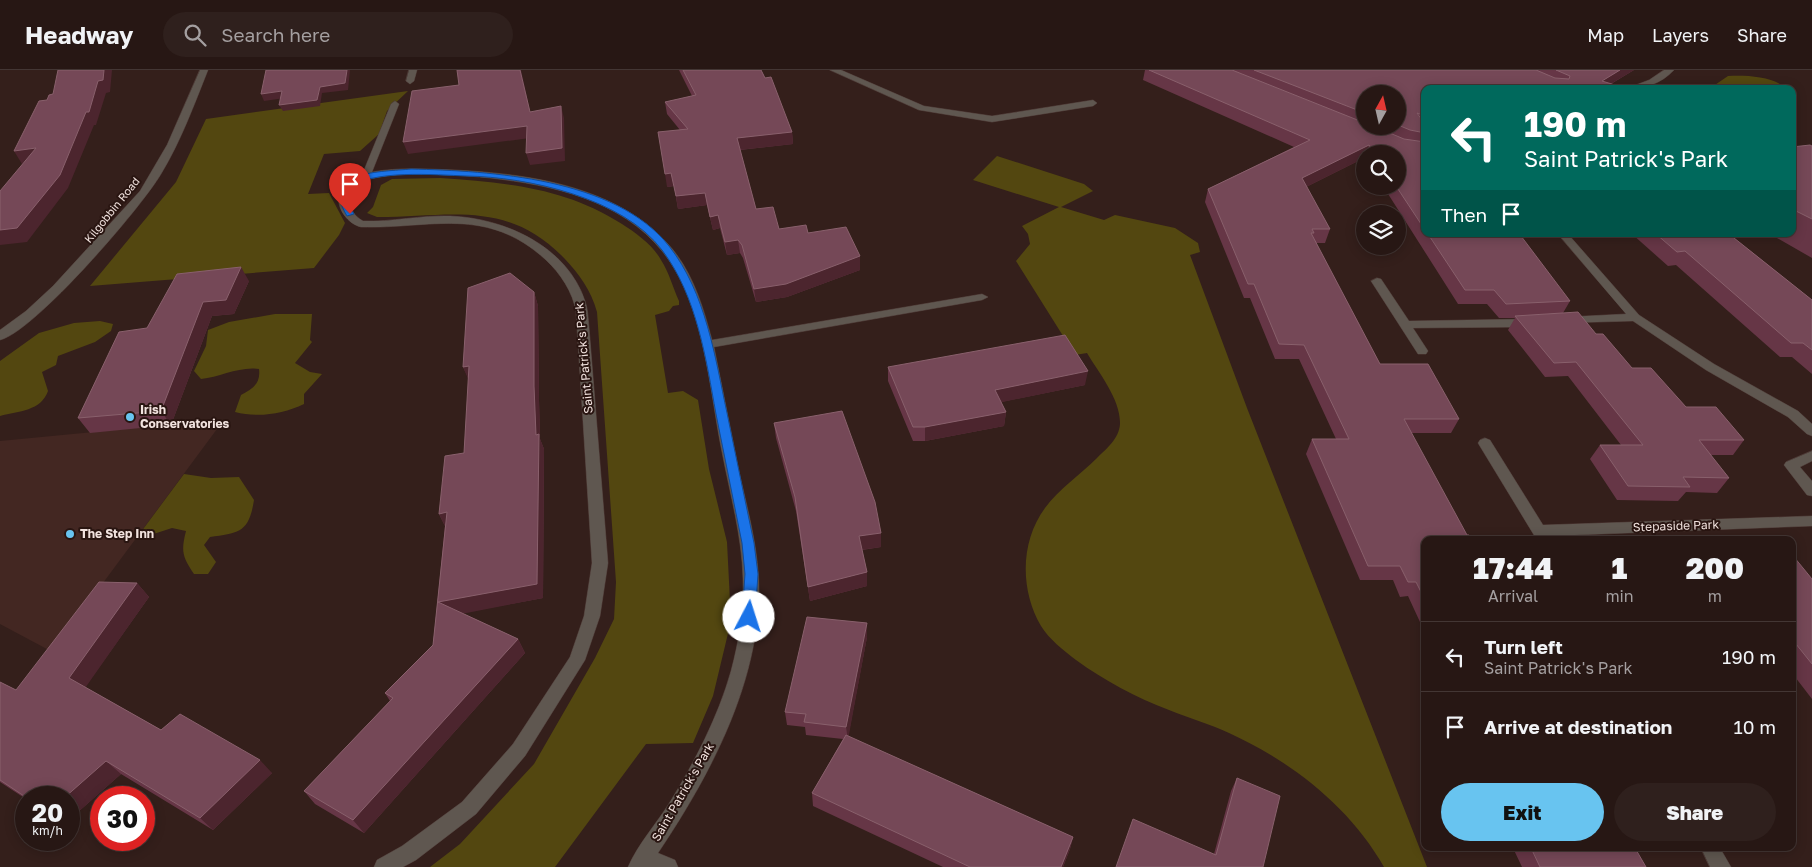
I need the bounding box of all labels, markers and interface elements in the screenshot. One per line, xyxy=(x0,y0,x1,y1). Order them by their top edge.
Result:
search box xyxy=(163,12,513,57)
text: Headway xyxy=(25,20,133,49)
icon: search xyxy=(181,21,209,49)
text: Search here xyxy=(221,23,330,46)
text: Map xyxy=(1587,24,1624,46)
text: Layers xyxy=(1652,24,1709,46)
text: Share xyxy=(1737,24,1787,46)
north arrow xyxy=(1356,85,1406,135)
map controls xyxy=(1356,85,1406,255)
text: 190 m xyxy=(1524,103,1626,145)
icon: left xyxy=(1441,105,1506,170)
button: search xyxy=(1356,145,1406,195)
text: Saint Patrick's Park xyxy=(1524,145,1728,172)
pin xyxy=(329,163,371,214)
icon: arrive xyxy=(336,170,364,198)
street label: Kilgobbin Road xyxy=(81,174,142,245)
icon: arrive xyxy=(1497,200,1525,228)
text: Then xyxy=(1441,203,1487,226)
button: layers xyxy=(1356,205,1406,255)
street label: Saint Patrick's Park xyxy=(571,302,596,414)
place label: Irish Conservatories xyxy=(140,402,230,431)
marker: Irish Conservatories xyxy=(124,411,136,423)
street label: Stepaside Park xyxy=(1633,516,1720,535)
place label: The Step Inn xyxy=(80,526,154,541)
marker: The Step Inn xyxy=(64,528,76,540)
text: 17:44 xyxy=(1473,550,1553,586)
text: 1 xyxy=(1612,550,1627,586)
text: 200 xyxy=(1686,550,1744,586)
text: Arrival xyxy=(1488,586,1538,606)
text: min xyxy=(1605,586,1634,606)
text: m xyxy=(1708,586,1722,606)
position arrow xyxy=(722,590,774,642)
text: Turn left xyxy=(1484,635,1563,658)
icon: left xyxy=(1441,643,1469,671)
text: 190 m xyxy=(1722,645,1776,668)
text: Saint Patrick's Park xyxy=(1484,658,1633,678)
icon: arrive xyxy=(1441,713,1469,741)
text: Arrive at destination xyxy=(1484,715,1672,738)
text: 10 m xyxy=(1733,715,1776,738)
street label: Saint Patrick's Park xyxy=(648,740,717,844)
button: Exit xyxy=(1441,783,1604,841)
button: Share xyxy=(1614,783,1776,841)
speed limit sign: 30 xyxy=(90,786,155,851)
text: 20 xyxy=(32,797,63,828)
text: km/h xyxy=(32,823,63,838)

